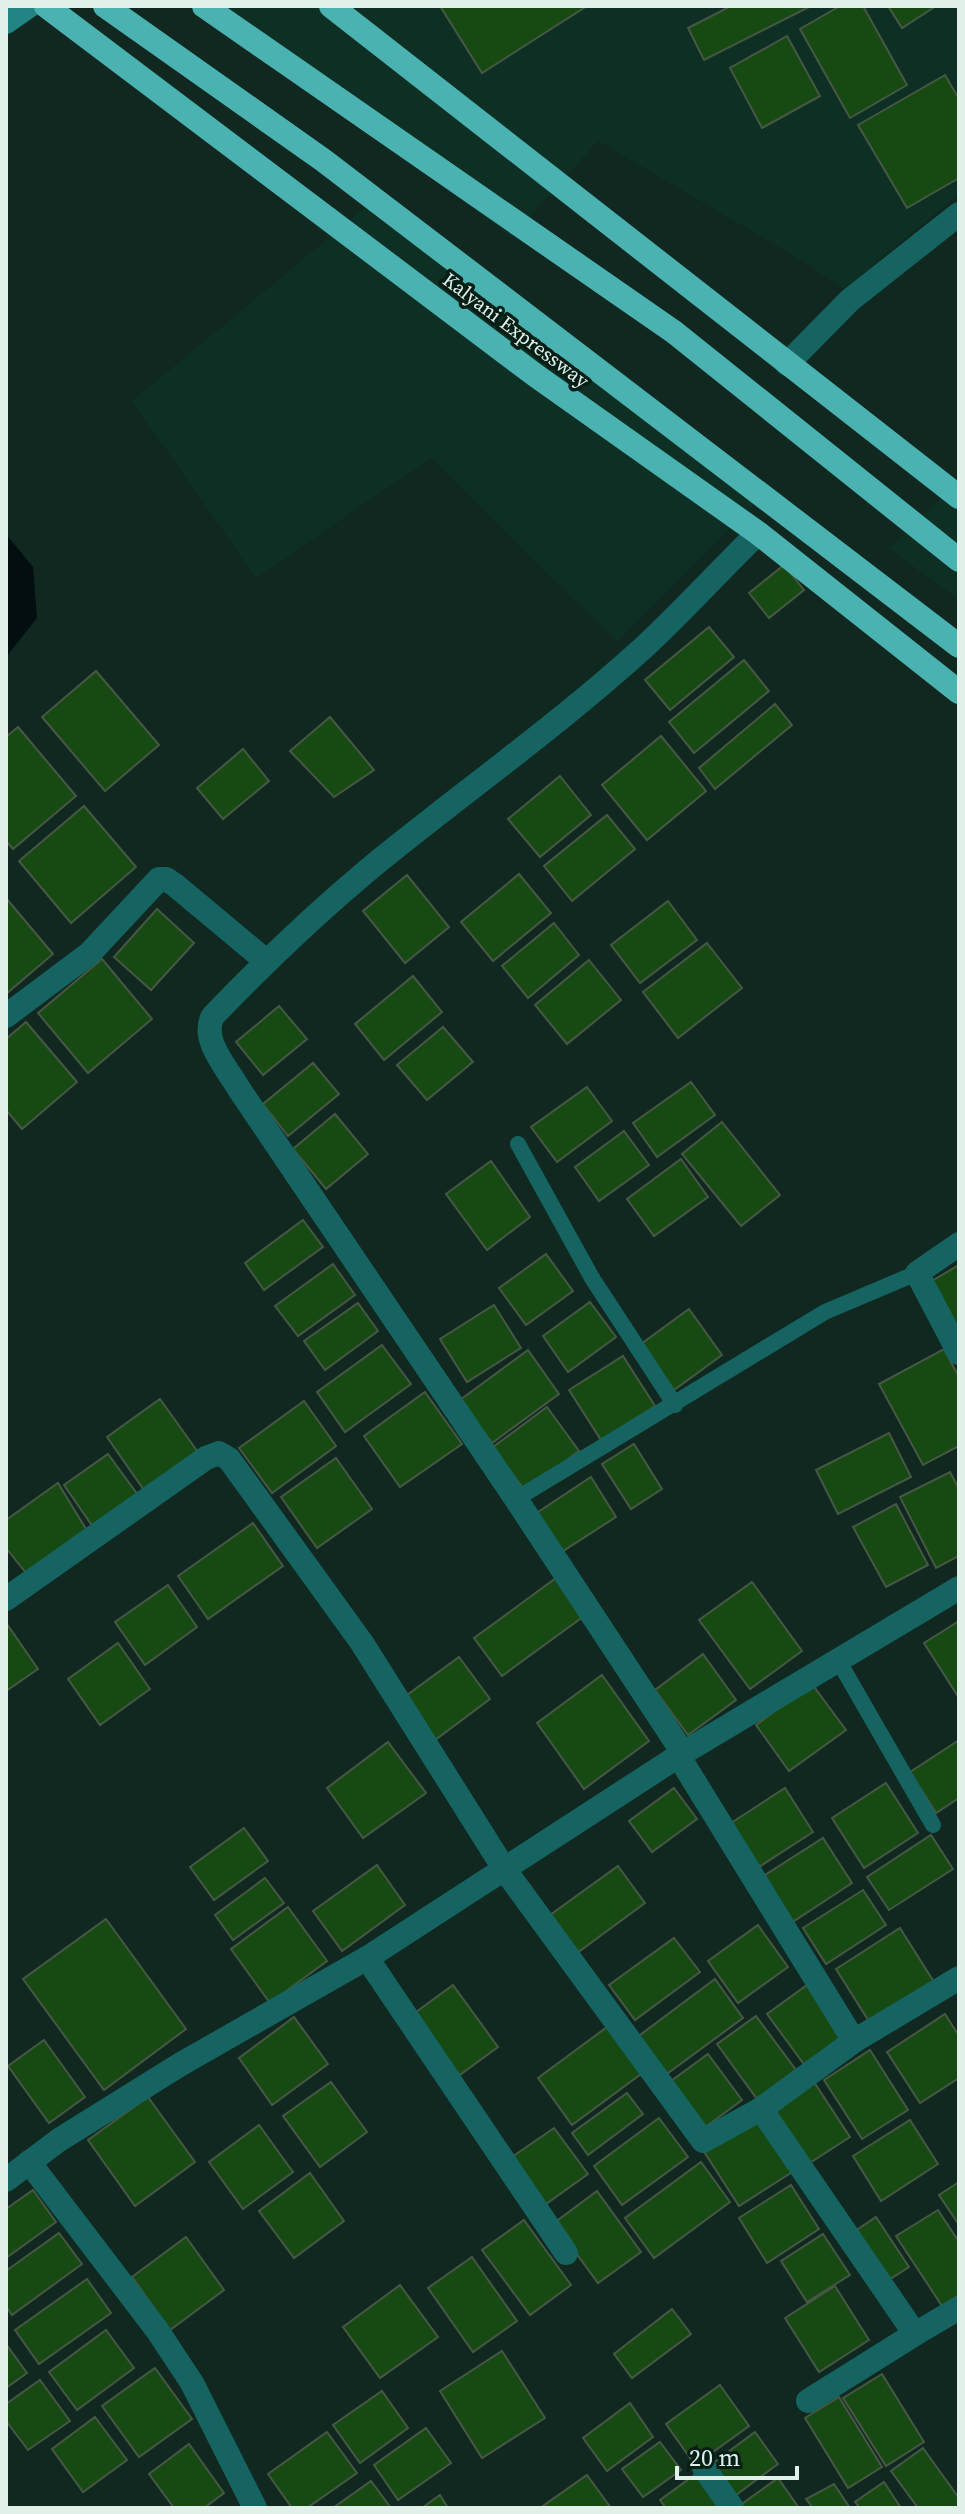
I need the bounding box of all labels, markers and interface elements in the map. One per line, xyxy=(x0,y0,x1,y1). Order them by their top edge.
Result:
street label: Kalyani Expressway xyxy=(437,266,596,395)
scale bar xyxy=(677,2430,797,2480)
text: 20 m xyxy=(689,2441,740,2474)

